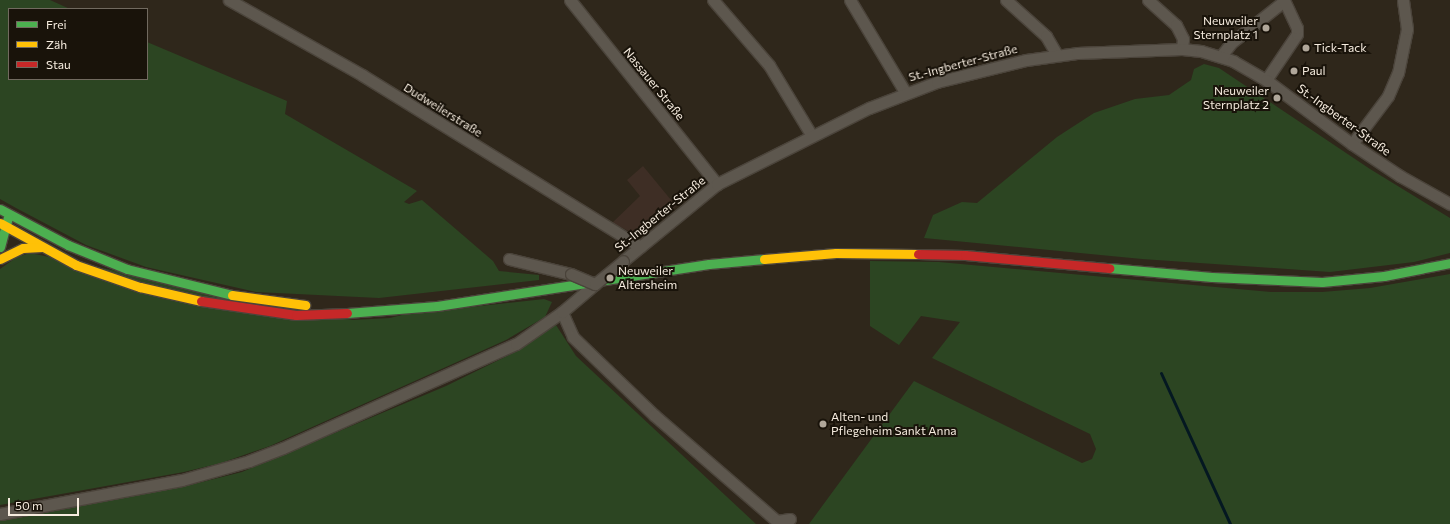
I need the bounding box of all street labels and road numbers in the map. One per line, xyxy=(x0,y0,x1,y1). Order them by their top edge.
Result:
street label: St.-Ingberter-Straße xyxy=(907,42,1019,84)
street label: Nassauer Straße xyxy=(620,45,688,123)
street label: Dudweilerstraße xyxy=(401,80,485,140)
street label: St.-Ingberter-Straße xyxy=(1294,81,1394,159)
street label: St.-Ingberter-Straße xyxy=(612,173,708,255)

